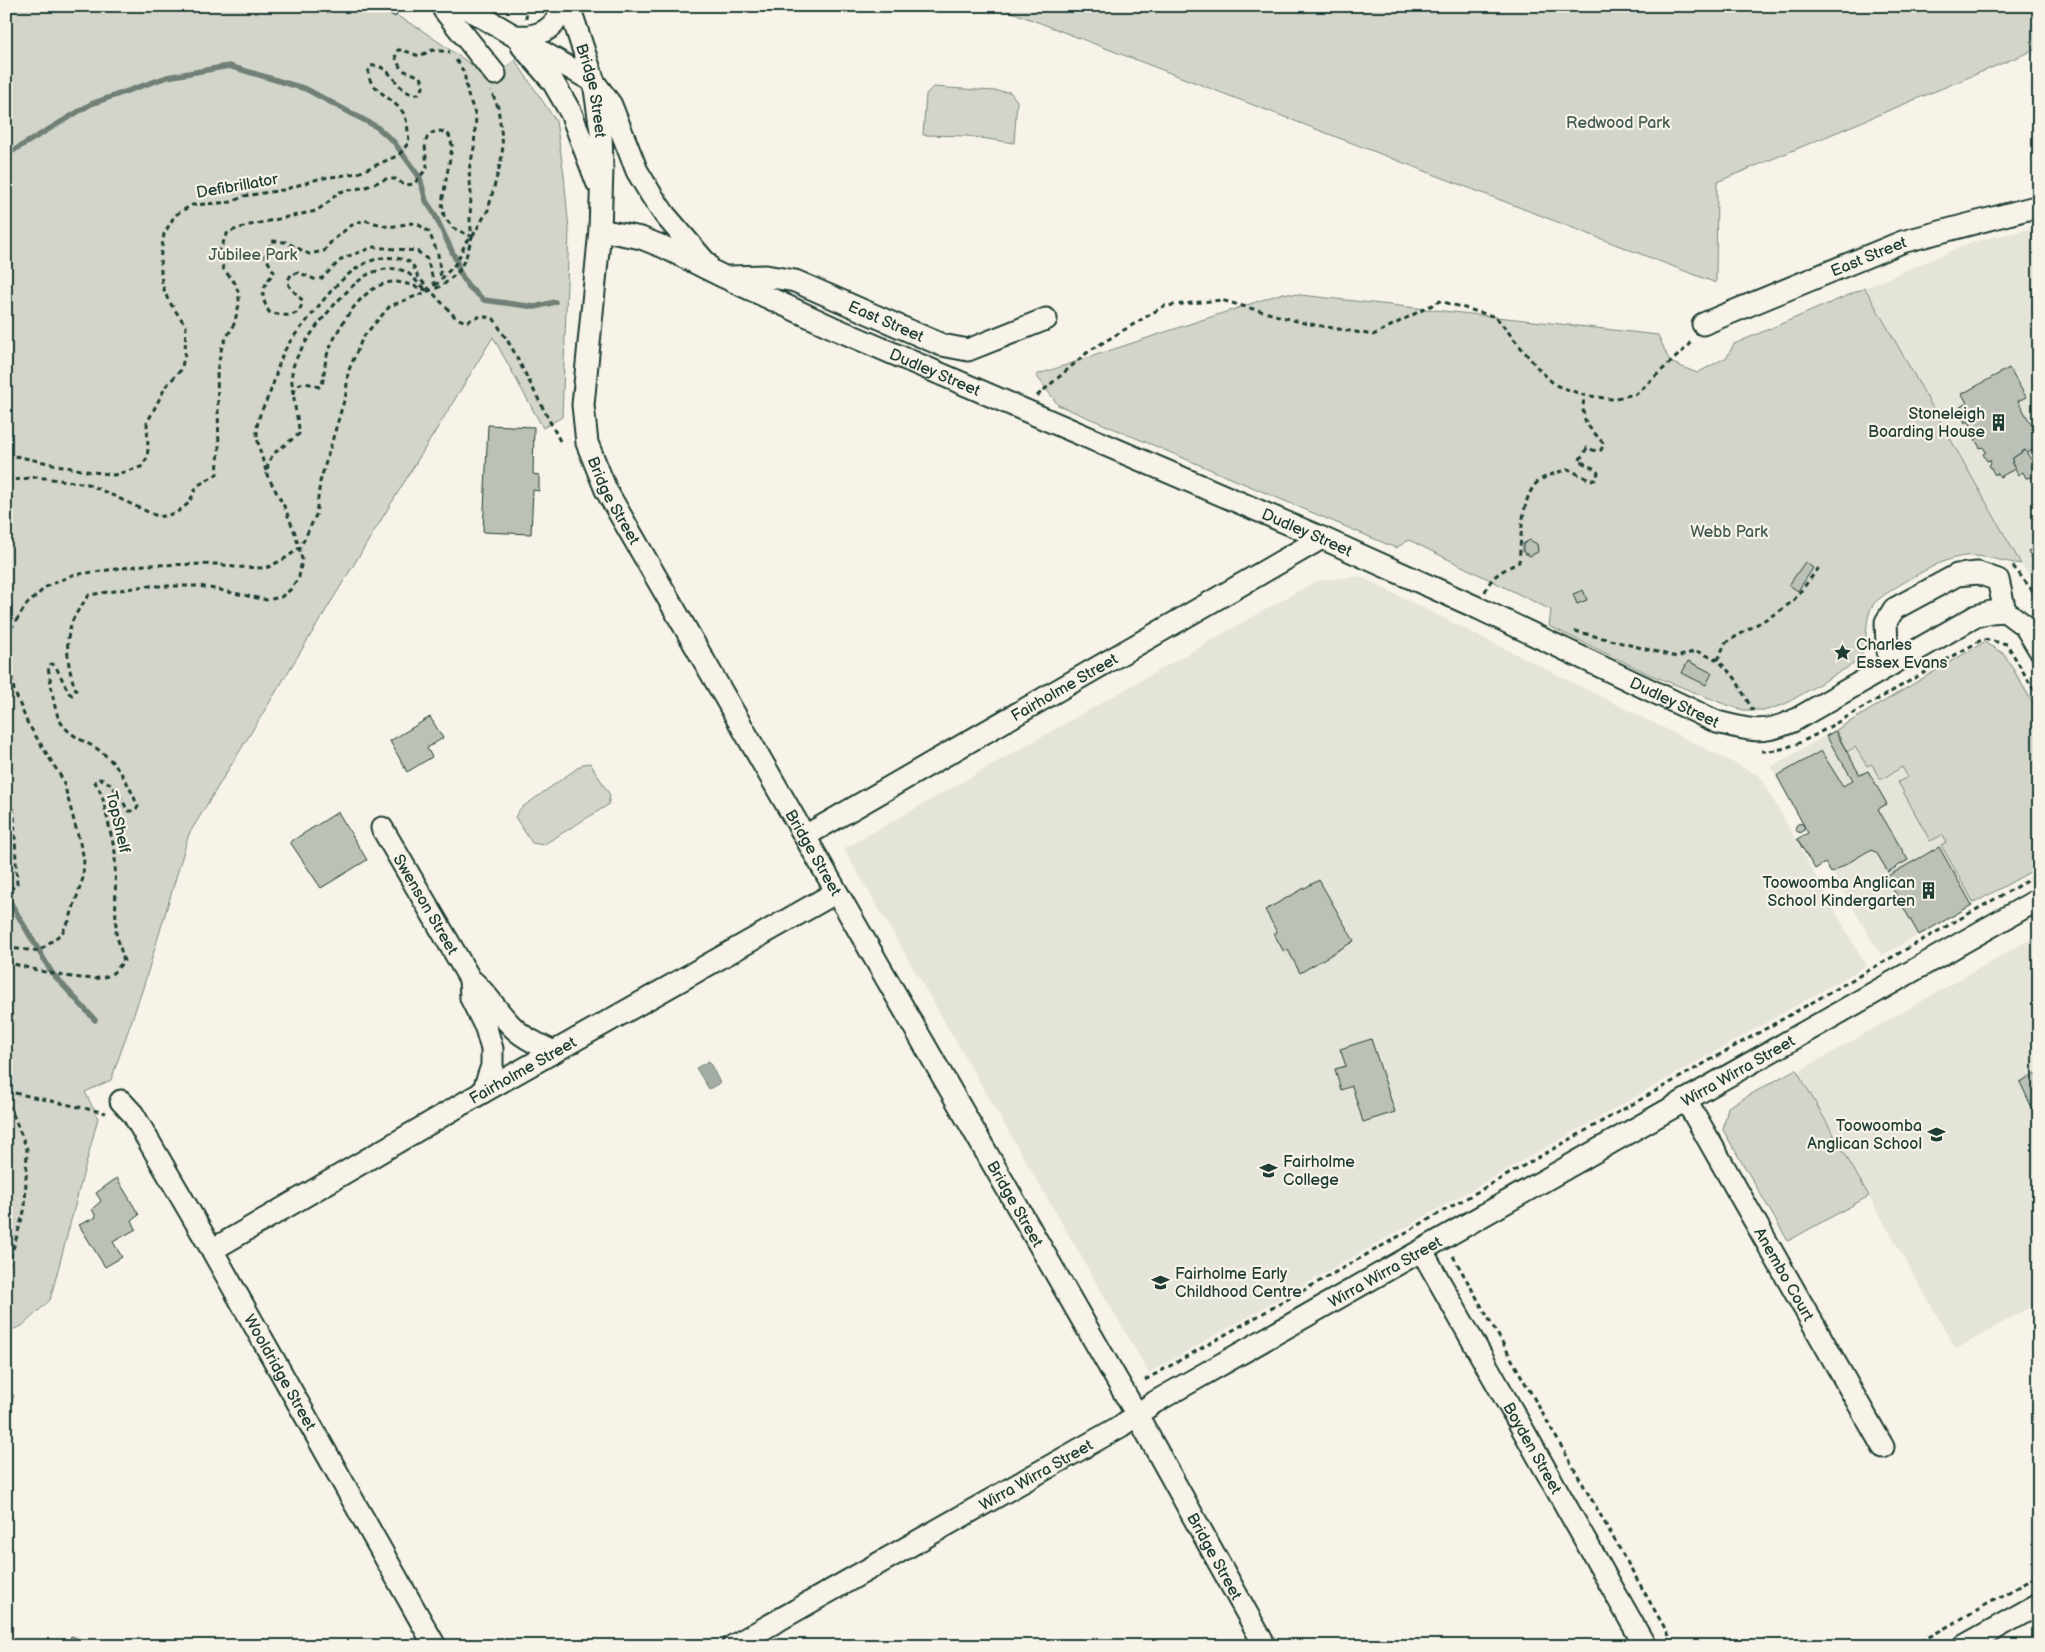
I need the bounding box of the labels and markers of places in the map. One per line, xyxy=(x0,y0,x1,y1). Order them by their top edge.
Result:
place label: Stoneleigh Boarding House xyxy=(1868,405,1986,442)
building icon: Stoneleigh Boarding House xyxy=(1989,412,2009,432)
place label: Charles Essex Evans xyxy=(1856,636,1948,673)
place icon: Charles Essex Evans xyxy=(1832,643,1852,663)
place label: Toowoomba Anglican School Kindergarten xyxy=(1762,874,1915,911)
building icon: Toowoomba Anglican School Kindergarten xyxy=(1919,881,1939,901)
place label: Toowoomba Anglican School xyxy=(1807,1117,1922,1154)
school or university icon: Toowoomba Anglican School xyxy=(1926,1124,1946,1144)
place label: Fairholme College xyxy=(1283,1153,1355,1190)
school or university icon: Fairholme College xyxy=(1259,1160,1279,1180)
place label: Fairholme Early Childhood Centre xyxy=(1175,1265,1302,1302)
school or university icon: Fairholme Early Childhood Centre xyxy=(1151,1272,1171,1292)

